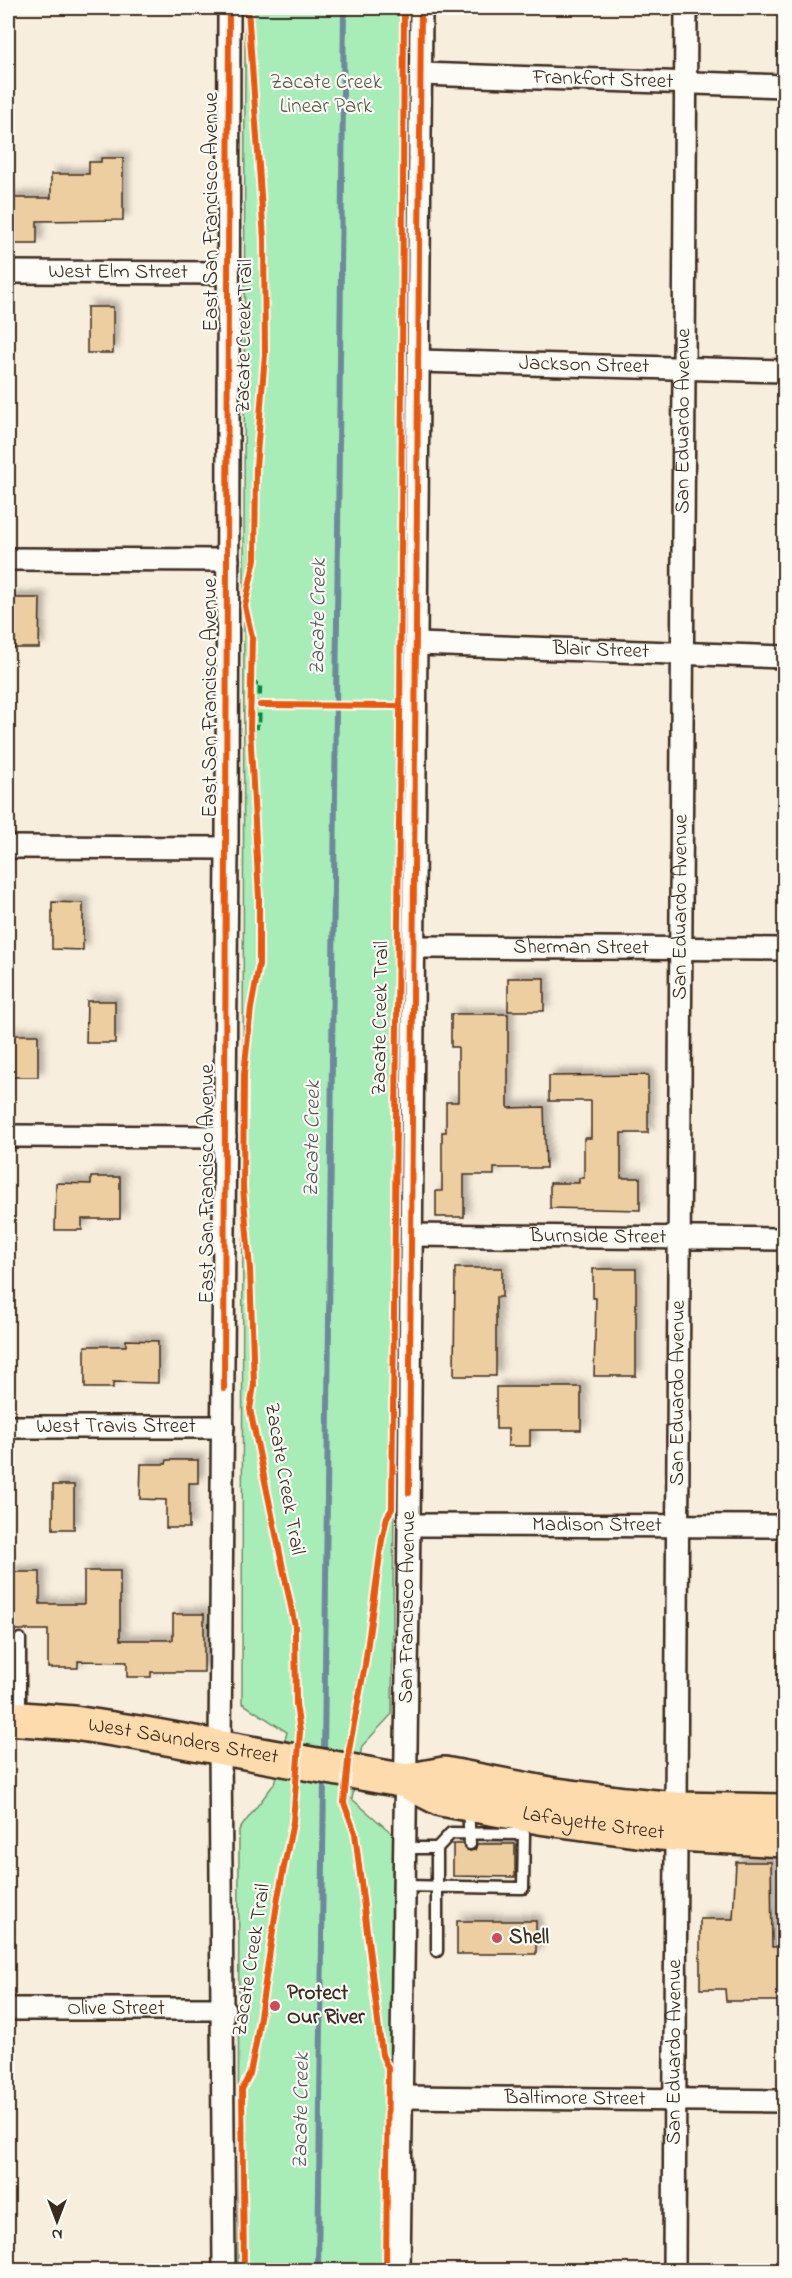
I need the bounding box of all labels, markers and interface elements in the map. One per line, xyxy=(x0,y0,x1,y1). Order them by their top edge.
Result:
street label: Frankfort Street xyxy=(531,63,674,97)
park label: Zacate Creek Linear Park xyxy=(270,68,383,122)
street label: East San Francisco Avenue xyxy=(197,92,227,332)
street label: West Elm Street xyxy=(48,257,188,288)
street label: Zacate Creek Trail xyxy=(229,259,261,413)
street label: San Eduardo Avenue xyxy=(668,328,699,514)
street label: Jackson Street xyxy=(518,349,649,382)
water label: Zacate Creek xyxy=(302,557,336,676)
street label: East San Francisco Avenue xyxy=(196,578,226,818)
street label: Blair Street xyxy=(551,634,650,667)
street label: San Eduardo Avenue xyxy=(665,814,697,1000)
street label: Sherman Street xyxy=(513,933,649,963)
street label: Zacate Creek Trail xyxy=(365,941,397,1095)
street label: East San Francisco Avenue xyxy=(193,1064,223,1304)
water label: Zacate Creek xyxy=(296,1079,330,1198)
street label: Burnside Street xyxy=(528,1221,667,1253)
street label: San Eduardo Avenue xyxy=(663,1300,694,1486)
street label: Zacate Creek Trail xyxy=(256,1400,312,1558)
street label: West Travis Street xyxy=(36,1412,196,1442)
street label: San Francisco Avenue xyxy=(392,1510,424,1704)
street label: Madison Street xyxy=(532,1510,662,1541)
street label: West Saunders Street xyxy=(86,1710,281,1773)
street label: Lafayette Street xyxy=(520,1799,665,1848)
street label: Zacate Creek Trail xyxy=(225,1882,279,2038)
place label: Shell xyxy=(509,1923,549,1953)
marker: Shell xyxy=(490,1931,504,1945)
street label: San Eduardo Avenue xyxy=(660,1959,690,2145)
place label: Protect Our River xyxy=(287,1979,365,2033)
street label: Olive Street xyxy=(67,1994,165,2024)
marker: Protect Our River xyxy=(268,1999,282,2013)
water label: Zacate Creek xyxy=(285,2051,319,2170)
street label: Baltimore Street xyxy=(503,2083,646,2115)
north arrow xyxy=(27,2191,87,2251)
text: N xyxy=(51,2222,62,2246)

